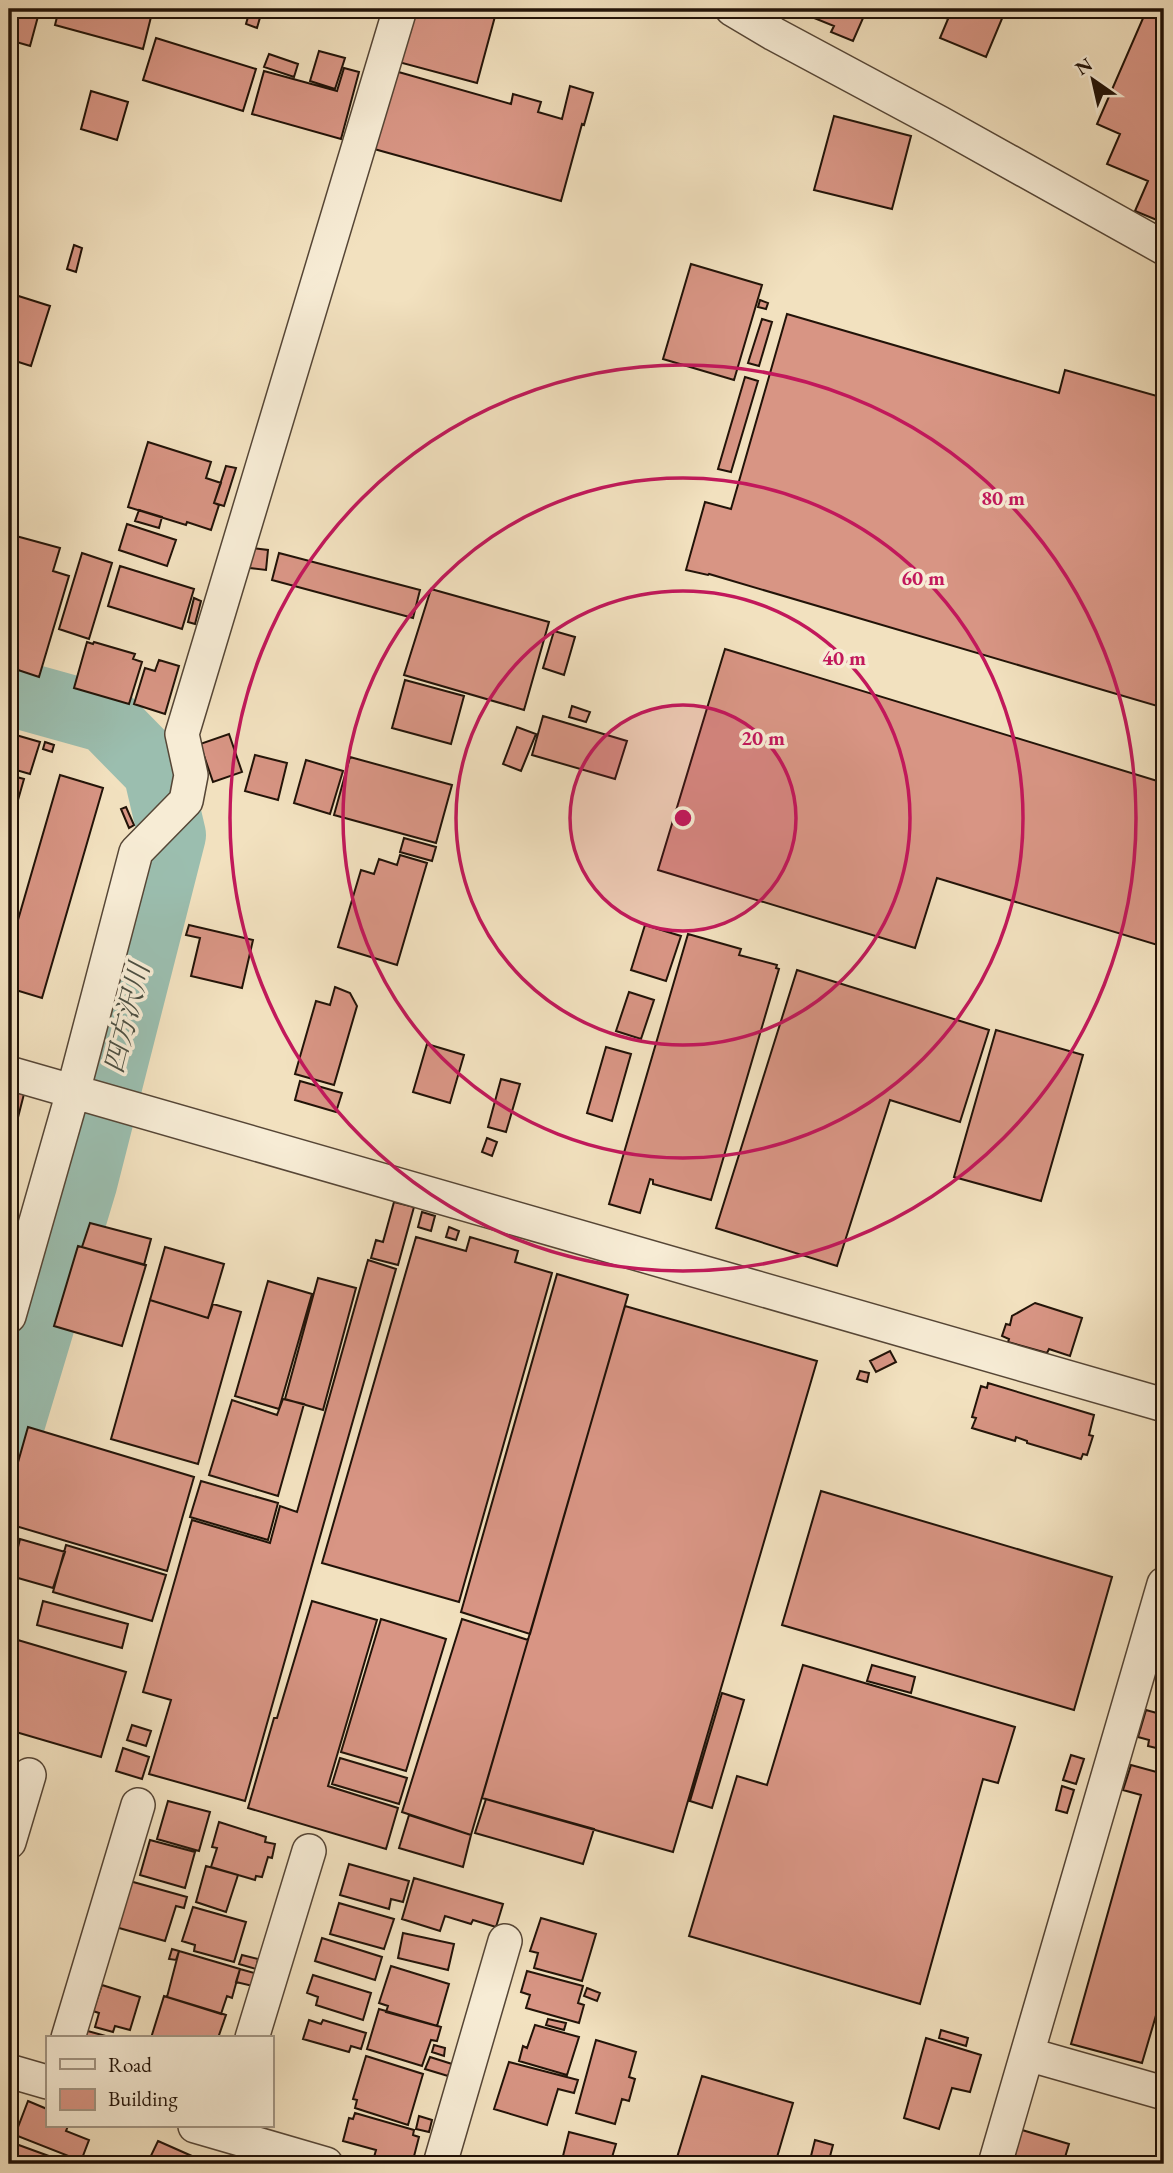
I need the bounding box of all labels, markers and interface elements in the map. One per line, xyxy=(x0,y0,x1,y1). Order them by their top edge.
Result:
north arrow xyxy=(1058,46,1128,116)
text: N xyxy=(1070,51,1098,81)
text: 80 m xyxy=(981,484,1025,511)
text: 60 m xyxy=(901,564,945,591)
text: 40 m xyxy=(822,644,866,671)
text: 20 m xyxy=(741,724,785,751)
centre of rings xyxy=(671,806,695,830)
water label: 四方沢川 xyxy=(95,956,158,1077)
legend xyxy=(46,2036,273,2128)
text: Road xyxy=(108,2051,152,2078)
text: Building xyxy=(108,2085,178,2112)

